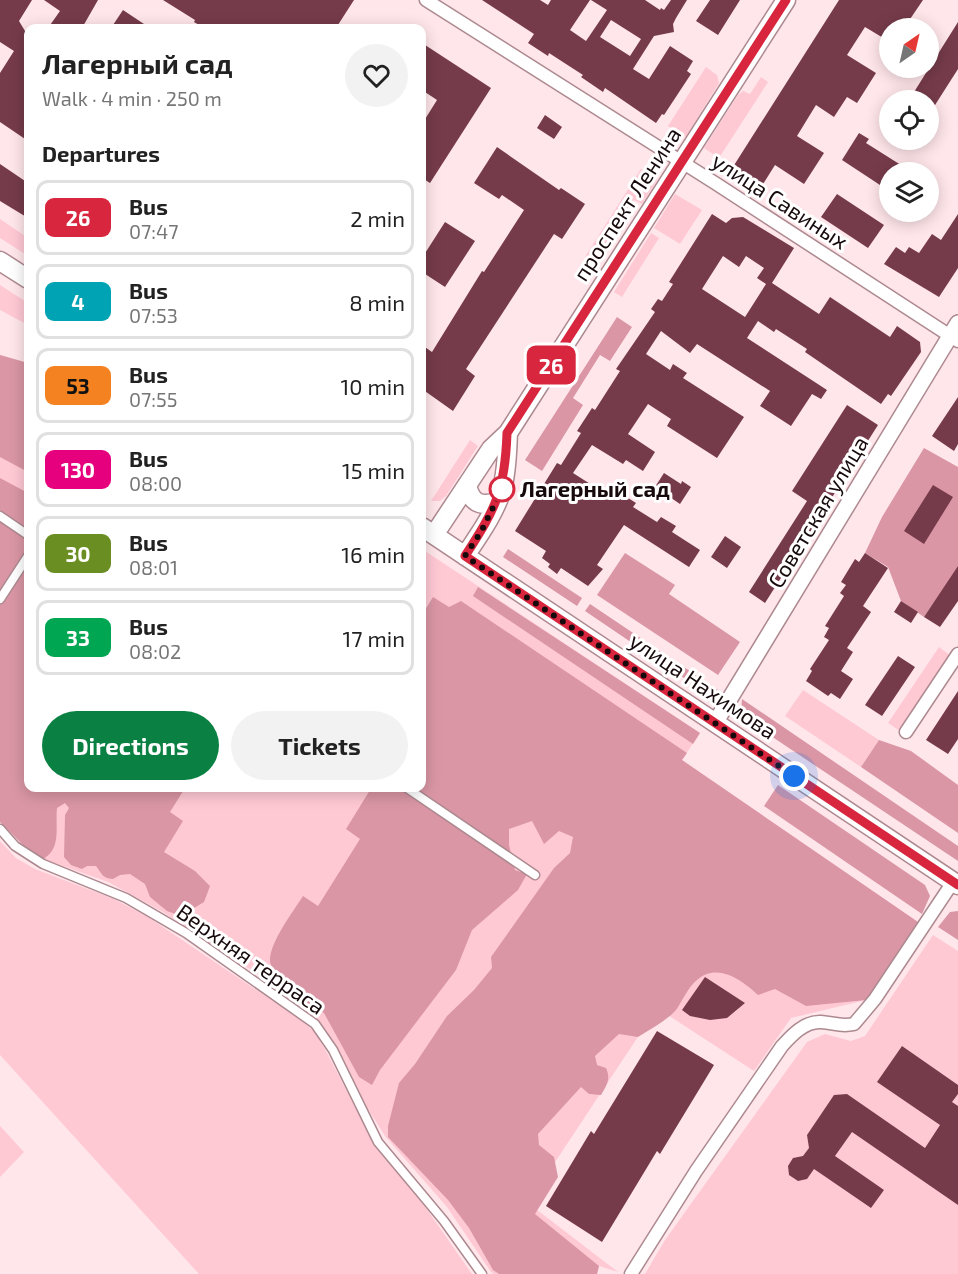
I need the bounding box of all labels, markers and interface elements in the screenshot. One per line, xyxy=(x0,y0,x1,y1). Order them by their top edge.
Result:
north arrow xyxy=(879,18,939,78)
map controls xyxy=(879,18,939,222)
button: heart xyxy=(345,44,408,107)
text: Лагерный сад xyxy=(42,46,233,80)
text: Walk · 4 min · 250 m xyxy=(42,86,222,110)
button: locate xyxy=(879,90,939,150)
street label: проспект Ленина xyxy=(567,122,685,285)
text: Departures xyxy=(42,140,160,166)
street label: улица Савиных xyxy=(707,147,854,255)
button: layers xyxy=(879,162,939,222)
text: Bus xyxy=(129,193,168,219)
text: 26 xyxy=(66,205,90,230)
text: 2 min xyxy=(350,205,405,231)
text: 07:47 xyxy=(129,219,179,243)
text: Bus xyxy=(129,277,168,303)
text: 4 xyxy=(71,289,85,314)
text: 8 min xyxy=(349,289,405,315)
text: 07:53 xyxy=(129,303,178,327)
line badge: 26 xyxy=(524,346,578,385)
text: 26 xyxy=(539,353,563,378)
text: Bus xyxy=(129,361,168,387)
text: 53 xyxy=(66,373,90,398)
text: 10 min xyxy=(341,373,405,399)
text: 07:55 xyxy=(129,387,177,411)
street label: Советская улица xyxy=(762,431,873,592)
text: Bus xyxy=(129,445,168,471)
text: 130 xyxy=(61,457,95,482)
text: 15 min xyxy=(342,457,405,483)
text: 08:00 xyxy=(129,471,182,495)
place label: Лагерный сад xyxy=(520,475,670,501)
marker: Лагерный сад xyxy=(489,476,515,502)
text: Bus xyxy=(129,529,168,555)
text: 30 xyxy=(65,541,91,566)
text: 16 min xyxy=(341,541,405,567)
text: 08:01 xyxy=(129,555,178,579)
text: Bus xyxy=(129,613,168,639)
text: 33 xyxy=(66,625,90,650)
text: 17 min xyxy=(343,625,405,651)
street label: улица Нахимова xyxy=(625,627,782,745)
text: 08:02 xyxy=(129,639,181,663)
button: Directions xyxy=(42,711,219,780)
button: Tickets xyxy=(231,711,408,780)
your location xyxy=(779,761,809,791)
street label: Верхняя терраса xyxy=(172,897,331,1019)

